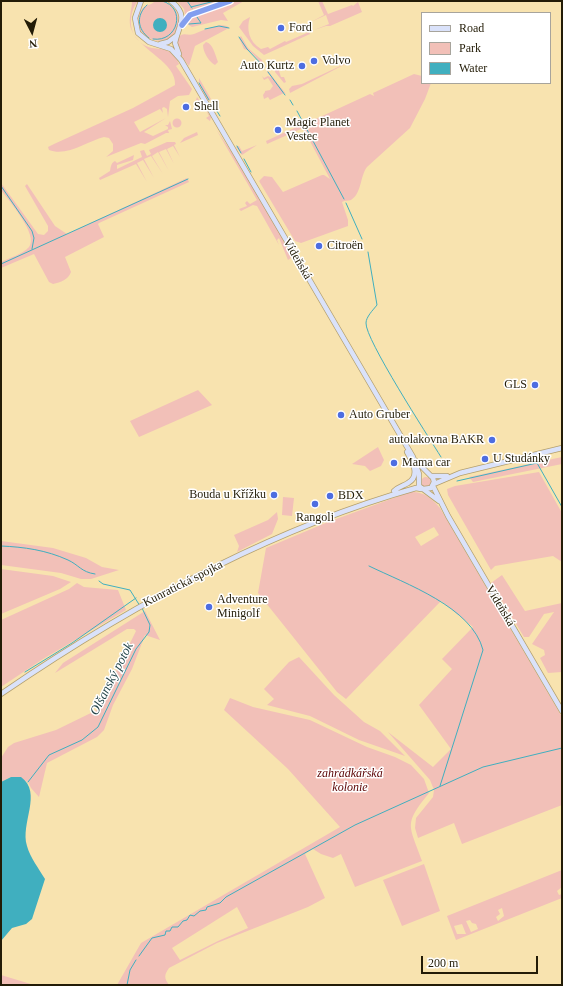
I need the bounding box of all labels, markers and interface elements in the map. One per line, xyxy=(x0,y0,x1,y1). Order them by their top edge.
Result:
north arrow xyxy=(12,12,52,52)
legend xyxy=(421,12,551,84)
place label: Ford xyxy=(289,21,312,35)
text: Road xyxy=(459,21,484,35)
marker: Ford xyxy=(276,23,286,33)
text: N xyxy=(29,38,38,50)
text: Park xyxy=(459,41,481,55)
place label: Volvo xyxy=(322,54,350,68)
marker: Volvo xyxy=(309,56,319,66)
place label: Auto Kurtz xyxy=(240,59,294,73)
marker: Auto Kurtz xyxy=(297,61,307,71)
text: Water xyxy=(459,61,487,75)
place label: Shell xyxy=(194,100,219,114)
marker: Shell xyxy=(181,102,191,112)
place label: Magic Planet Vestec xyxy=(286,116,350,144)
marker: Magic Planet Vestec xyxy=(273,125,283,135)
street label: Vídeňská xyxy=(279,236,315,282)
place label: Citroën xyxy=(327,239,363,253)
marker: Citroën xyxy=(314,241,324,251)
place label: GLS xyxy=(504,378,527,392)
marker: GLS xyxy=(530,380,540,390)
place label: Auto Gruber xyxy=(349,408,410,422)
marker: Auto Gruber xyxy=(336,410,346,420)
place label: autolakovna BAKR xyxy=(389,433,484,447)
marker: autolakovna BAKR xyxy=(487,435,497,445)
place label: U Studánky xyxy=(493,452,550,466)
marker: U Studánky xyxy=(480,454,490,464)
place label: Mama car xyxy=(402,456,450,470)
marker: Mama car xyxy=(389,458,399,468)
place label: Bouda u Křížku xyxy=(189,488,266,502)
place label: BDX xyxy=(338,489,363,503)
marker: Bouda u Křížku xyxy=(269,490,279,500)
marker: BDX xyxy=(325,491,335,501)
marker: Rangoli xyxy=(310,499,320,509)
place label: Rangoli xyxy=(296,511,334,525)
street label: Kunratická spojka xyxy=(141,558,225,610)
street label: Vídeňská xyxy=(482,583,518,629)
place label: Adventure Minigolf xyxy=(217,593,268,621)
marker: Adventure Minigolf xyxy=(204,602,214,612)
water label: Olšanský potok xyxy=(87,640,137,718)
park label: zahrádkářská kolonie xyxy=(317,767,383,795)
scale bar xyxy=(423,948,540,974)
text: 200 m xyxy=(428,956,458,970)

